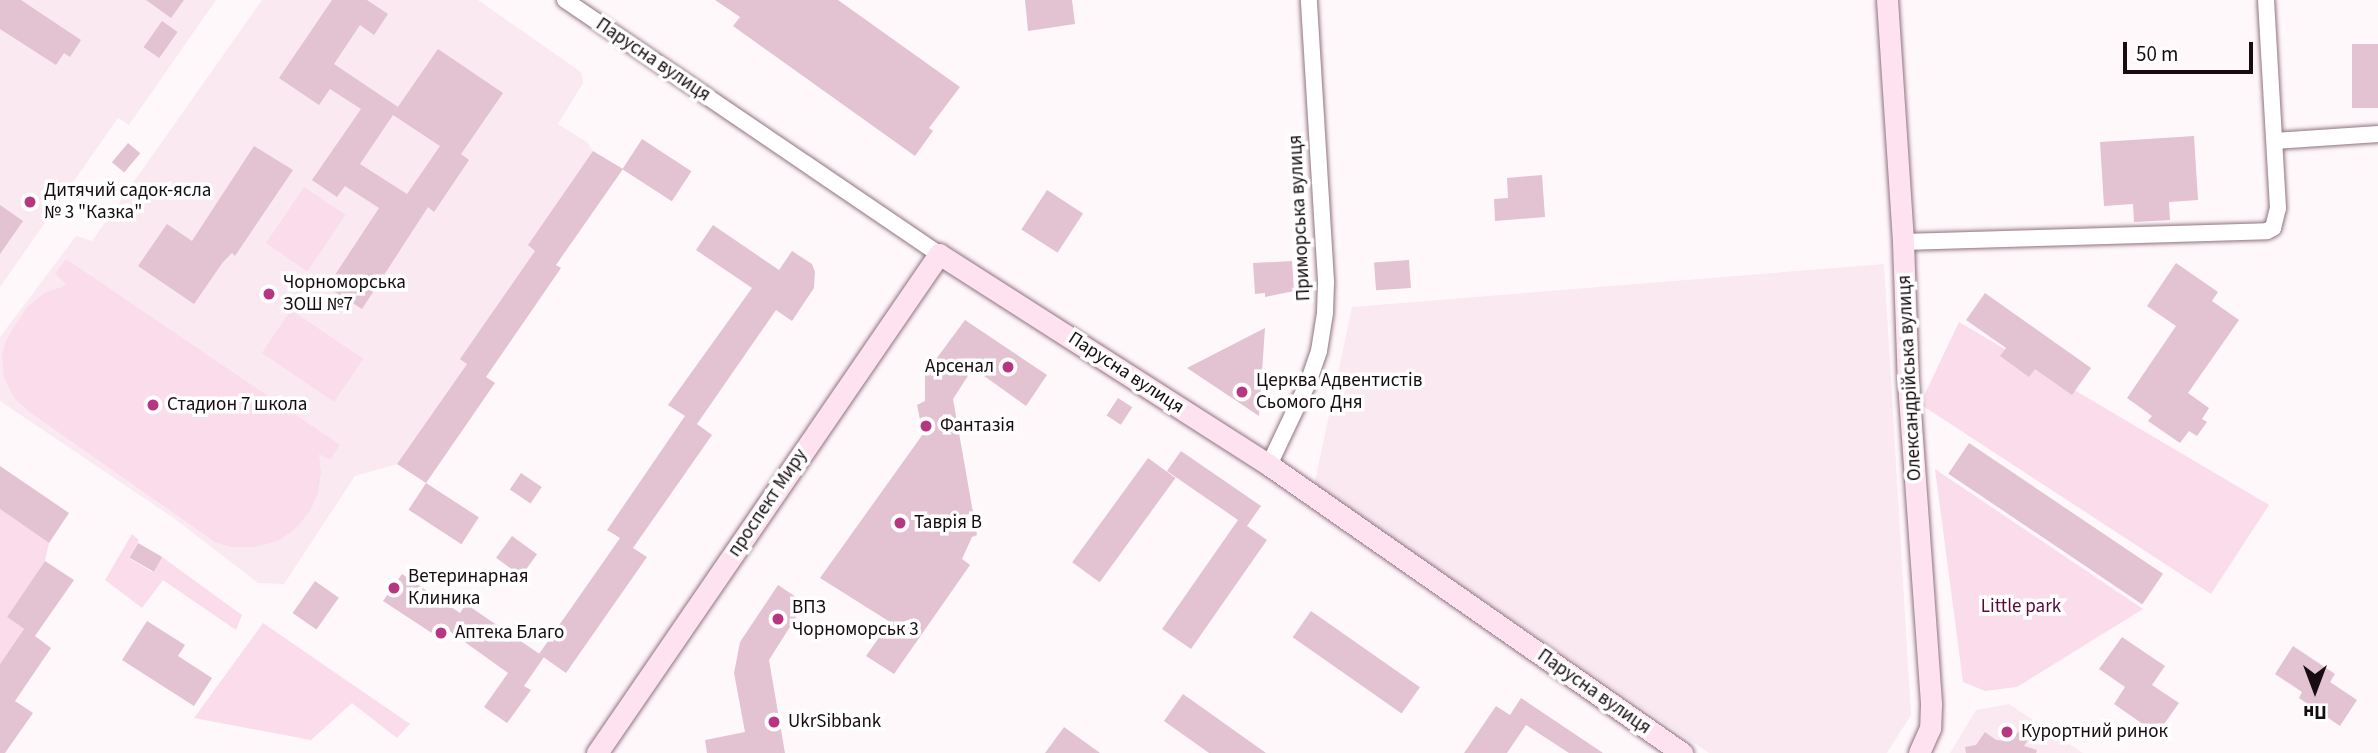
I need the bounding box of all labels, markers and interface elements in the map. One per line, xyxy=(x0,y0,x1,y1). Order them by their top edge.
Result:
street label: Парусна вулиця xyxy=(591,13,715,107)
scale bar xyxy=(2126,28,2256,72)
text: 50 m xyxy=(2136,39,2178,69)
street label: Приморська вулиця xyxy=(1284,134,1316,302)
place label: Дитячий садок-ясла № 3 "Казка" xyxy=(44,180,211,224)
marker: Дитячий садок-ясла № 3 "Казка" xyxy=(22,194,38,210)
place label: Чорноморська ЗОШ №7 xyxy=(283,272,406,316)
street label: Олександрійська вулиця xyxy=(1893,274,1927,482)
marker: Чорноморська ЗОШ №7 xyxy=(261,286,277,302)
street label: Парусна вулиця xyxy=(1064,327,1188,419)
place label: Арсенал xyxy=(925,356,994,378)
marker: Арсенал xyxy=(1000,359,1016,375)
place label: Церква Адвентистів Сьомого Дня xyxy=(1256,370,1422,414)
marker: Церква Адвентистів Сьомого Дня xyxy=(1234,384,1250,400)
place label: Стадион 7 школа xyxy=(167,394,307,416)
marker: Стадион 7 школа xyxy=(145,397,161,413)
place label: Фантазія xyxy=(940,415,1015,437)
marker: Фантазія xyxy=(918,418,934,434)
street label: проспект Миру xyxy=(723,445,813,561)
place label: Таврія В xyxy=(914,512,982,534)
marker: Таврія В xyxy=(892,515,908,531)
place label: Ветеринарная Клиника xyxy=(408,566,528,610)
marker: Ветеринарная Клиника xyxy=(386,580,402,596)
park label: Little park xyxy=(1981,596,2061,618)
place label: ВПЗ Чорноморськ 3 xyxy=(792,597,919,641)
marker: ВПЗ Чорноморськ 3 xyxy=(770,611,786,627)
place label: Аптека Благо xyxy=(455,622,564,644)
marker: Аптека Благо xyxy=(433,625,449,641)
street label: Парусна вулиця xyxy=(1533,644,1655,740)
north arrow xyxy=(2280,655,2350,725)
text: Пн xyxy=(2303,698,2327,725)
place label: UkrSibbank xyxy=(788,711,881,733)
marker: UkrSibbank xyxy=(766,714,782,730)
place label: Курортний ринок xyxy=(2021,721,2168,743)
marker: Курортний ринок xyxy=(1999,724,2015,740)

